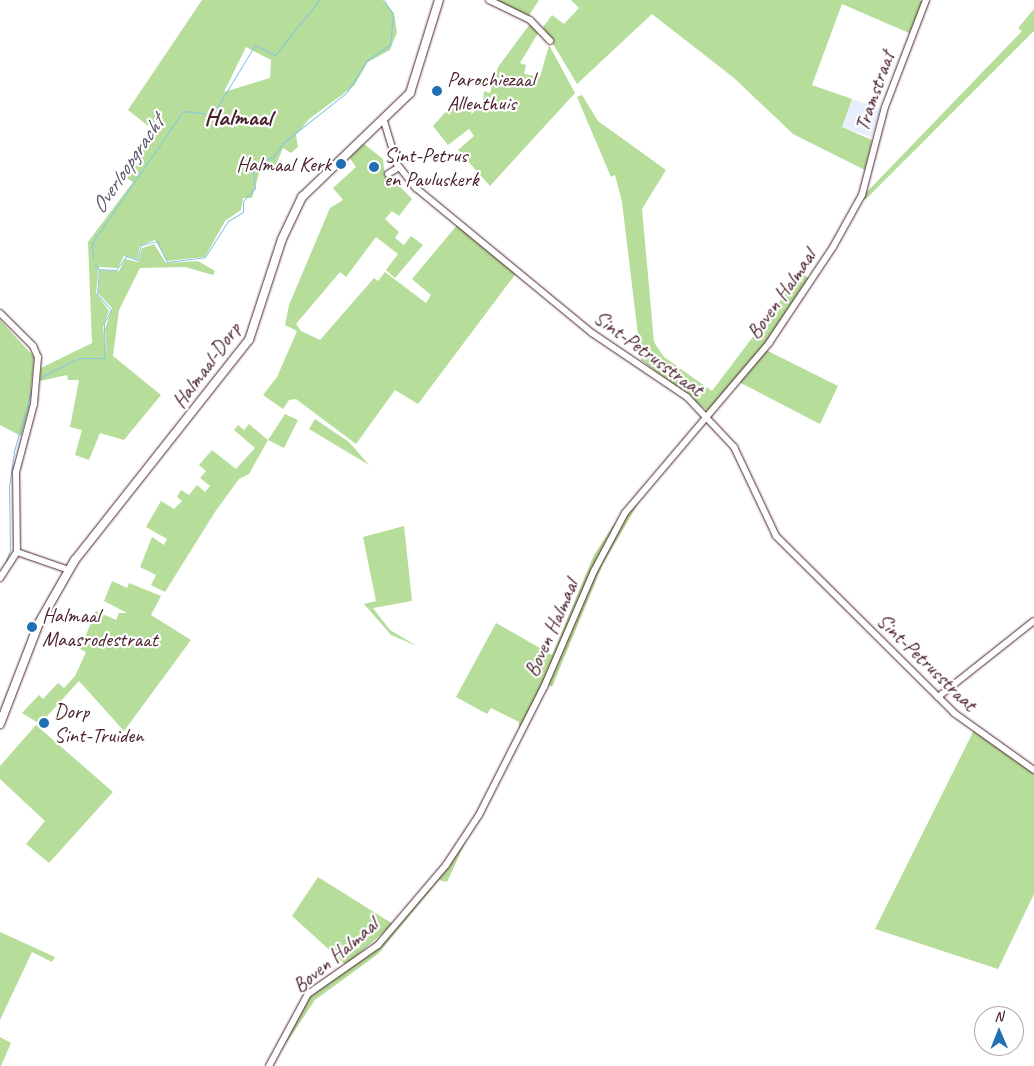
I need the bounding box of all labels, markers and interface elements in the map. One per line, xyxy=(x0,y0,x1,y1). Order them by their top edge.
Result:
street label: Tramstraat xyxy=(849,48,899,134)
place label: Parochiezaal Allenthuis xyxy=(447,66,535,116)
marker: Parochiezaal Allenthuis xyxy=(431,85,443,97)
district label: Halmaal xyxy=(204,104,272,132)
water label: Overloopgracht xyxy=(86,111,170,219)
place label: Sint-Petrus en Pauluskerk xyxy=(384,142,479,192)
place label: Halmaal Kerk xyxy=(236,151,331,177)
marker: Halmaal Kerk xyxy=(335,158,347,170)
marker: Sint-Petrus en Pauluskerk xyxy=(368,161,380,173)
street label: Boven Halmaal xyxy=(741,244,821,344)
street label: Sint-Petrusstraat xyxy=(589,305,709,401)
street label: Halmaal-Dorp xyxy=(166,317,246,413)
street label: Boven Halmaal xyxy=(518,575,584,681)
place label: Halmaal Maasrodestraat xyxy=(42,602,158,652)
street label: Sint-Petrusstraat xyxy=(872,608,982,716)
marker: Halmaal Maasrodestraat xyxy=(26,621,38,633)
place label: Dorp Sint-Truiden xyxy=(54,698,144,748)
marker: Dorp Sint-Truiden xyxy=(38,717,50,729)
street label: Boven Halmaal xyxy=(287,912,383,998)
north arrow xyxy=(974,1006,1024,1056)
text: N xyxy=(994,1008,1003,1025)

